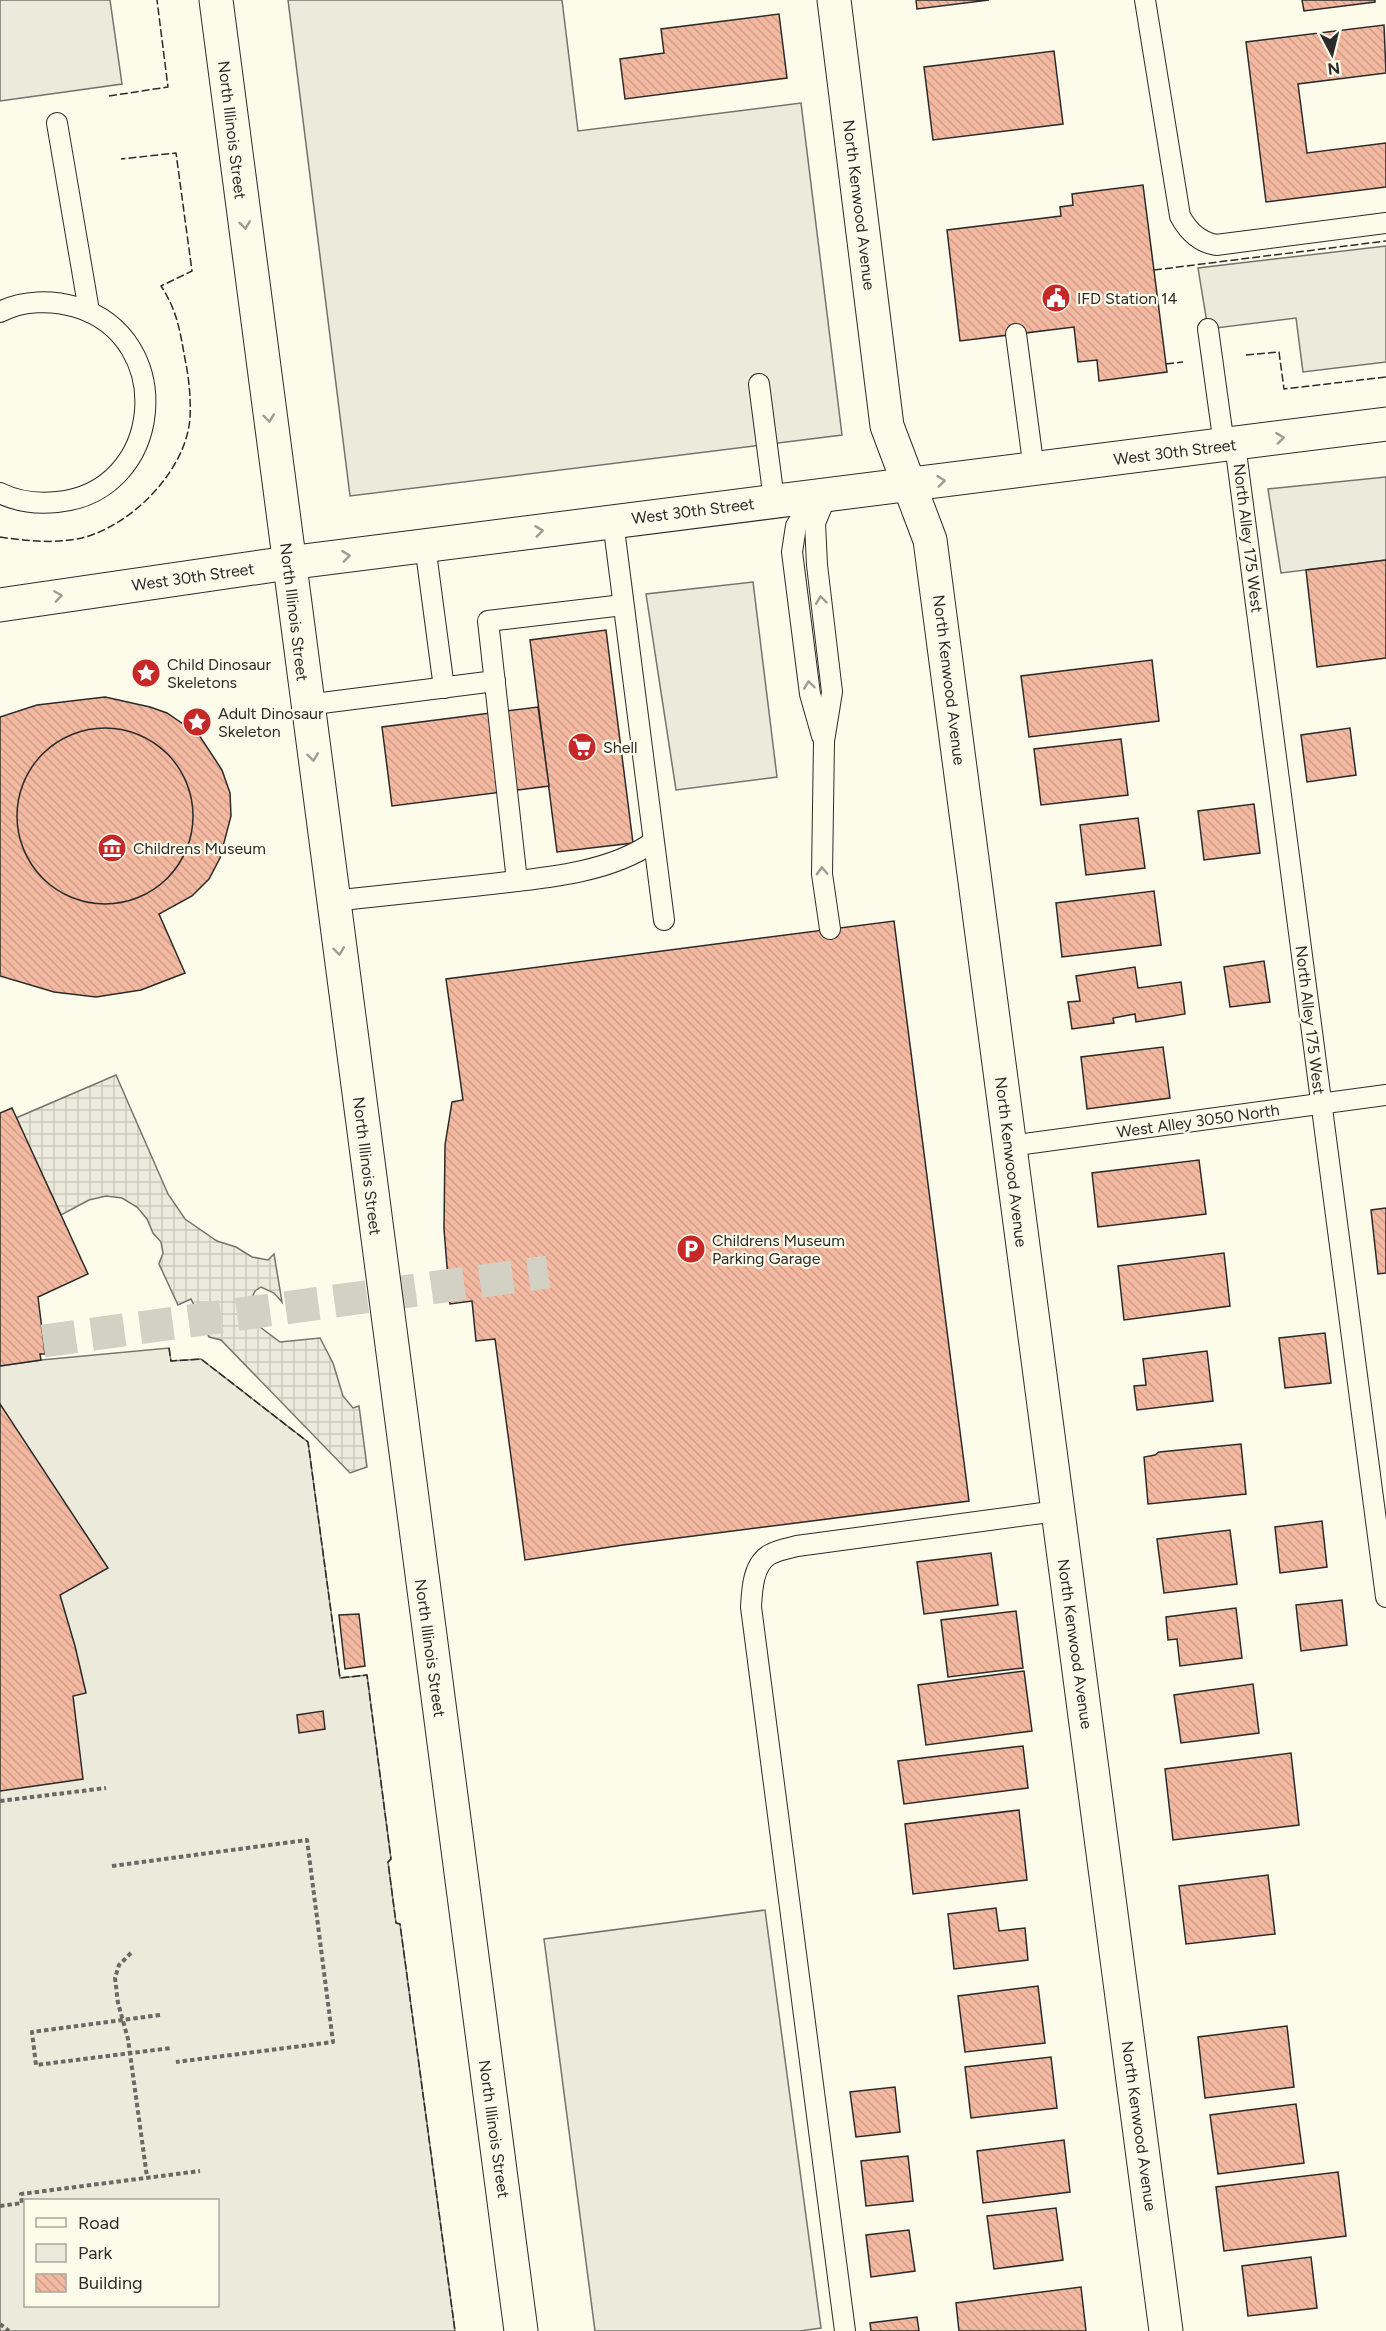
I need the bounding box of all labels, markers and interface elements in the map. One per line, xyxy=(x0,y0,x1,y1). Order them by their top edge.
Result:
north arrow xyxy=(1302,24,1362,84)
text: N xyxy=(1326,58,1341,79)
street label: North Illinois Street xyxy=(214,60,250,200)
street label: North Kenwood Avenue xyxy=(839,119,879,292)
one-way arrow xyxy=(238,220,250,229)
public building icon: IFD Station 14 xyxy=(1040,282,1072,314)
place label: IFD Station 14 xyxy=(1077,289,1178,308)
one-way arrow xyxy=(262,413,275,423)
one-way arrow xyxy=(1276,432,1285,445)
street label: West 30th Street xyxy=(1113,435,1237,469)
street label: North Alley 175 West xyxy=(1229,462,1267,614)
one-way arrow xyxy=(937,475,946,488)
street label: West 30th Street xyxy=(631,494,755,528)
one-way arrow xyxy=(535,525,544,537)
street label: North Illinois Street xyxy=(276,542,312,682)
one-way arrow xyxy=(341,550,350,562)
street label: West 30th Street xyxy=(130,559,256,595)
one-way arrow xyxy=(53,591,62,603)
street label: North Kenwood Avenue xyxy=(929,594,969,767)
one-way arrow xyxy=(816,596,828,605)
place label: Child Dinosaur Skeletons xyxy=(167,655,271,692)
place icon: Child Dinosaur Skeletons xyxy=(130,657,162,689)
one-way arrow xyxy=(803,680,815,690)
place label: Adult Dinosaur Skeleton xyxy=(218,704,324,741)
place icon: Adult Dinosaur Skeleton xyxy=(181,706,213,738)
supermarket icon: Shell xyxy=(566,731,598,763)
place label: Shell xyxy=(603,738,638,757)
one-way arrow xyxy=(306,753,319,762)
museum icon: Childrens Museum xyxy=(96,832,128,864)
place label: Childrens Museum xyxy=(133,839,266,858)
one-way arrow xyxy=(816,866,829,875)
street label: North Alley 175 West xyxy=(1291,944,1329,1096)
one-way arrow xyxy=(332,946,344,955)
street label: North Kenwood Avenue xyxy=(991,1076,1031,1249)
street label: North Illinois Street xyxy=(349,1096,385,1236)
street label: West Alley 3050 North xyxy=(1115,1100,1281,1142)
place label: Childrens Museum Parking Garage xyxy=(712,1231,845,1268)
parking icon: Childrens Museum Parking Garage xyxy=(675,1233,707,1265)
street label: North Kenwood Avenue xyxy=(1054,1558,1096,1731)
street label: North Illinois Street xyxy=(411,1578,449,1718)
street label: North Kenwood Avenue xyxy=(1118,2040,1160,2213)
street label: North Illinois Street xyxy=(475,2059,513,2199)
legend xyxy=(24,2199,219,2307)
text: Road xyxy=(78,2212,119,2234)
text: Park xyxy=(78,2242,113,2264)
text: Building xyxy=(78,2272,143,2294)

